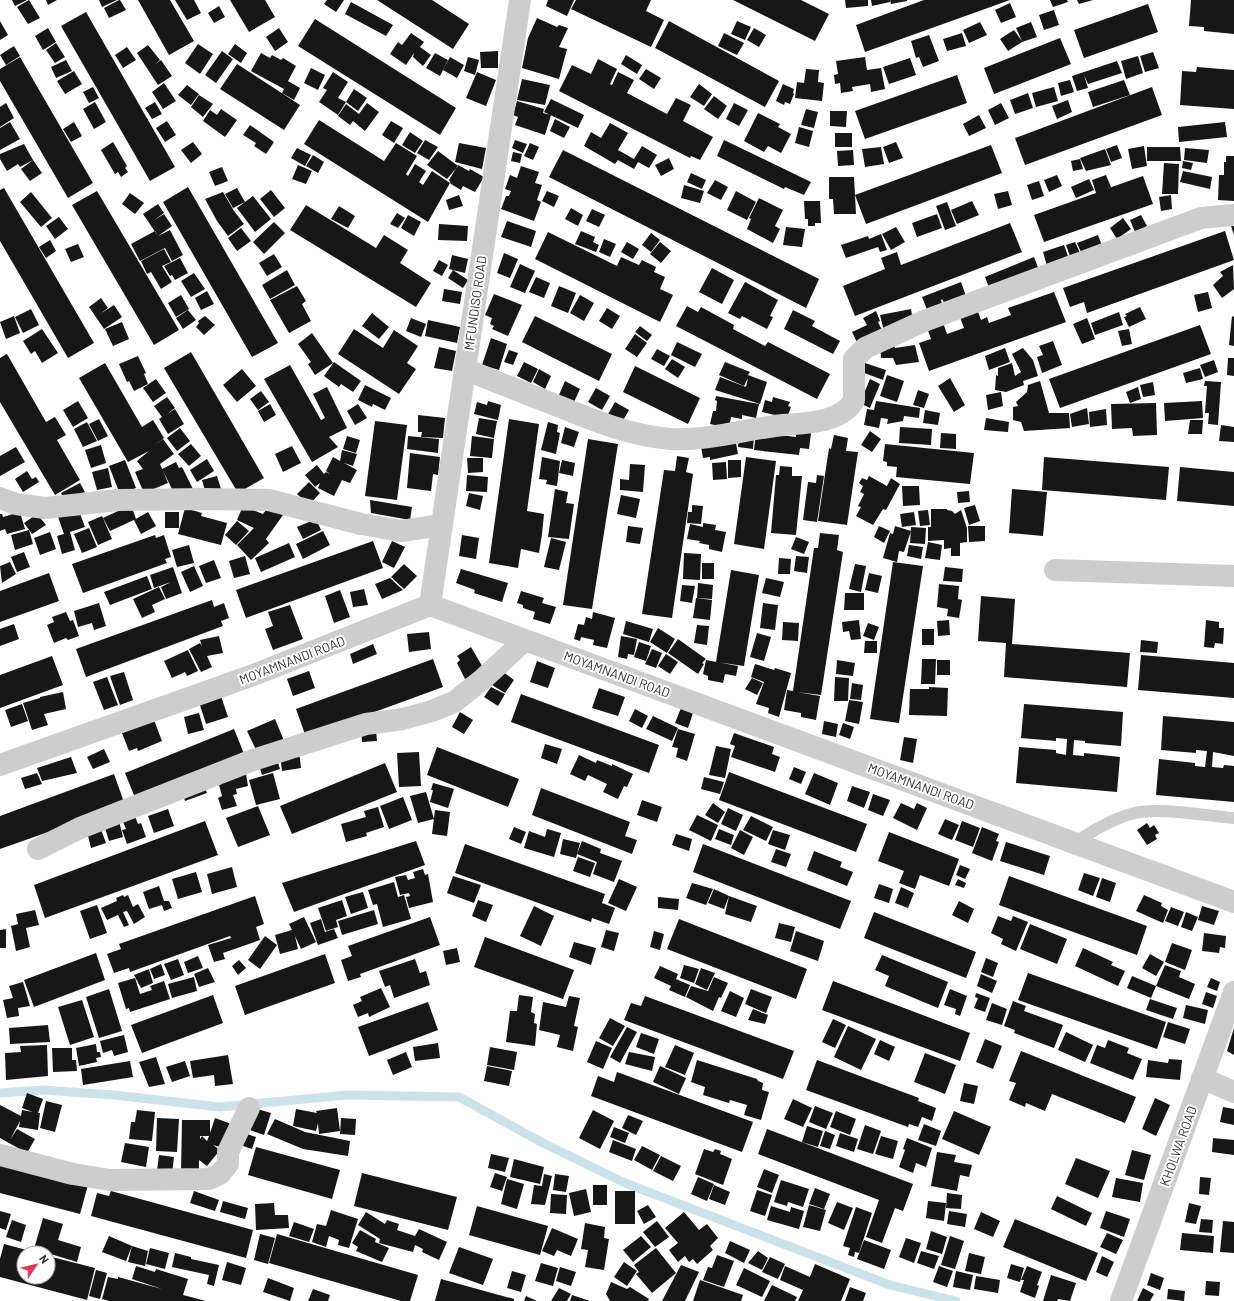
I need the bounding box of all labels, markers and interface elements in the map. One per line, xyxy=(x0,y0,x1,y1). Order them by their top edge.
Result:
street label: MFUNDISO ROAD xyxy=(460,255,490,351)
street label: MOYAMNANDI ROAD xyxy=(237,632,347,688)
street label: MOYAMNANDI ROAD xyxy=(562,647,672,701)
street label: MOYAMNANDI ROAD xyxy=(866,759,976,813)
street label: KHOLWA ROAD xyxy=(1156,1104,1200,1188)
north arrow xyxy=(16,1245,56,1285)
text: N xyxy=(37,1252,52,1266)

